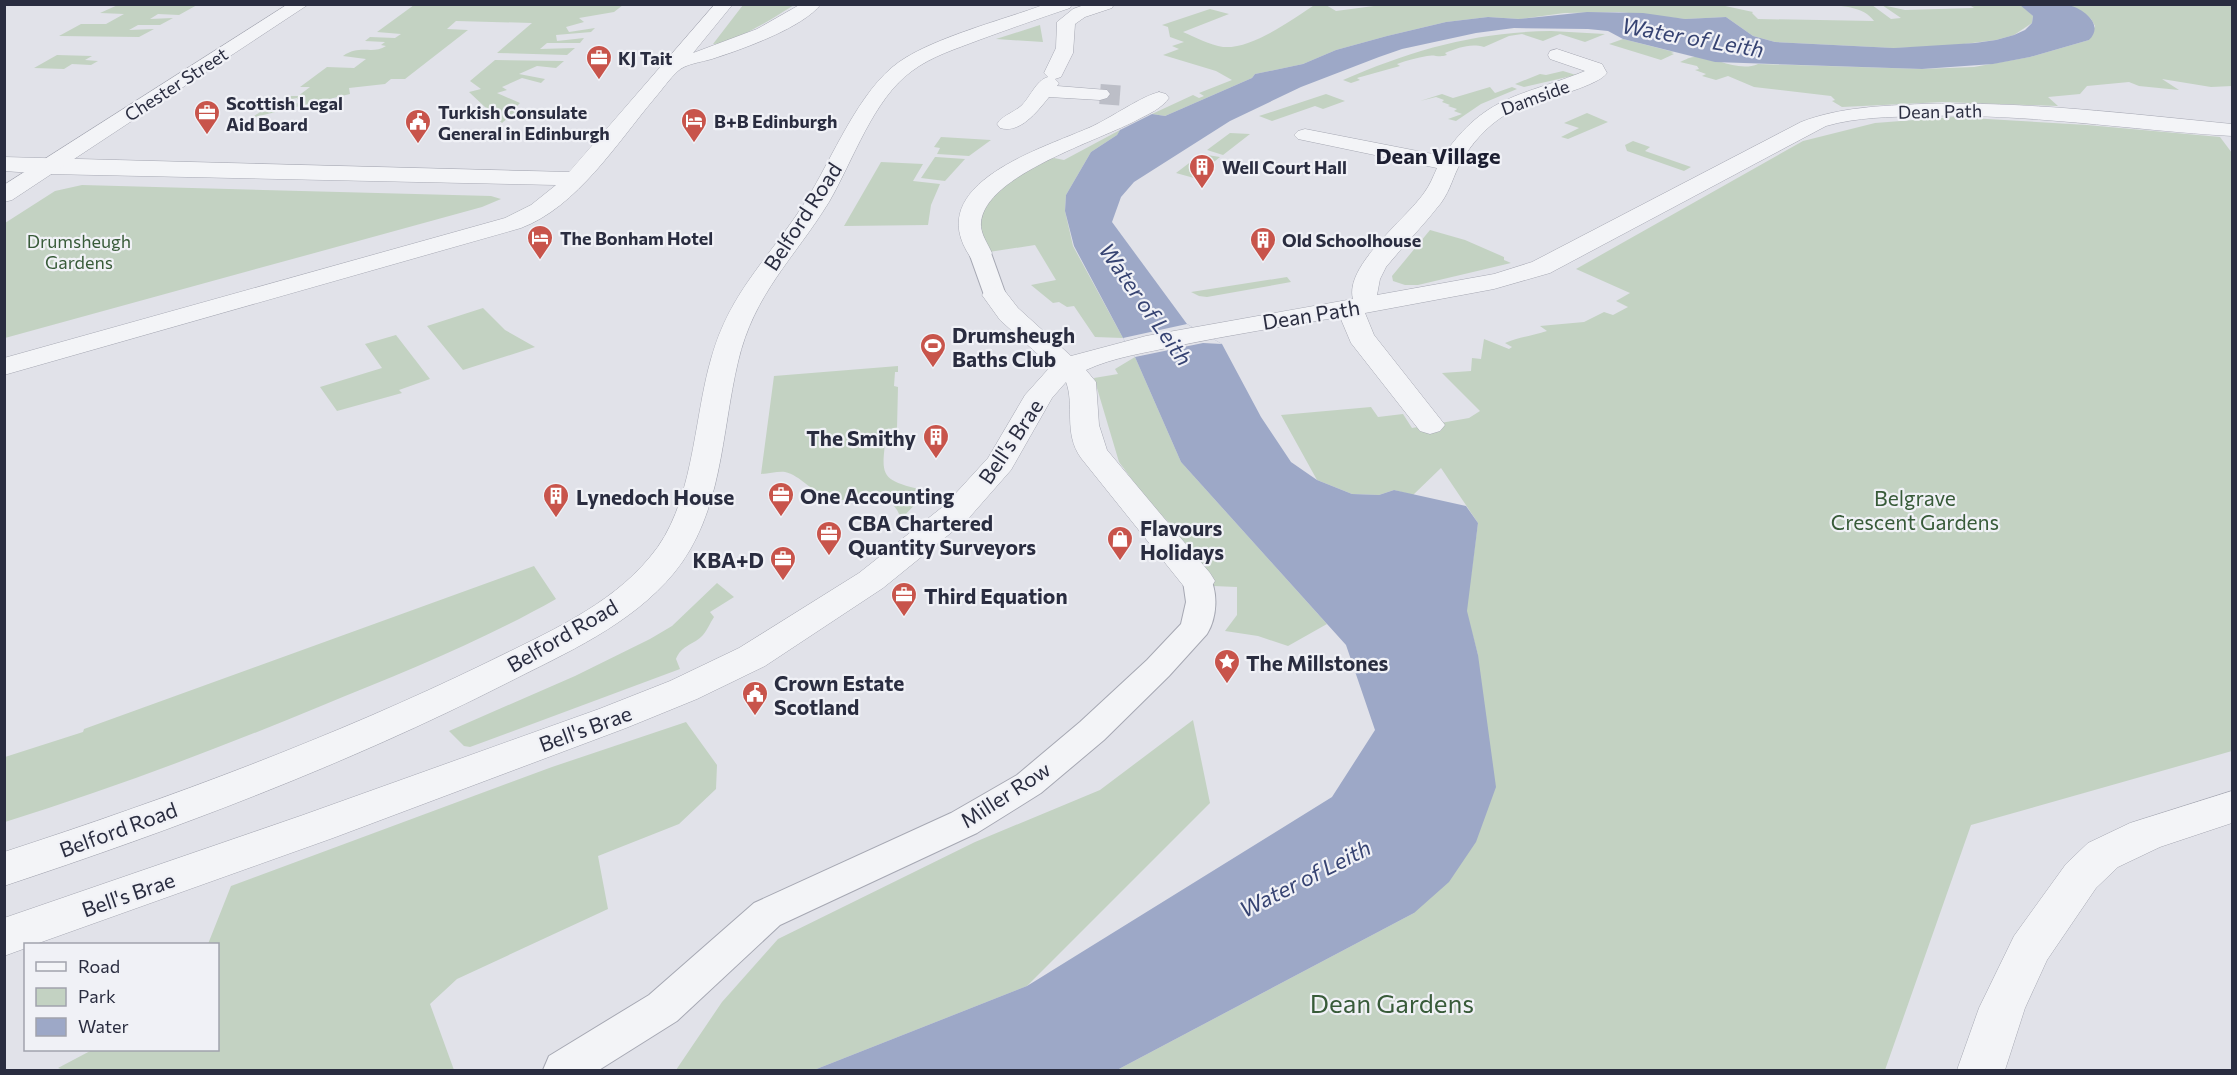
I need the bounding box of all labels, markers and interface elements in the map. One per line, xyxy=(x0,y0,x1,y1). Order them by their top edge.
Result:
water label: Water of Leith xyxy=(1620,11,1766,63)
street label: Chester Street xyxy=(120,42,232,126)
office icon: KJ Tait xyxy=(584,43,614,81)
place label: KJ Tait xyxy=(618,47,673,69)
street label: Damside xyxy=(1498,75,1572,119)
place label: Scottish Legal Aid Board xyxy=(226,92,343,135)
office icon: Scottish Legal Aid Board xyxy=(192,98,222,136)
street label: Dean Path xyxy=(1898,99,1982,123)
place label: Turkish Consulate General in Edinburgh xyxy=(438,101,610,144)
hotel icon: B+B Edinburgh xyxy=(679,106,709,144)
public building icon: Turkish Consulate General in Edinburgh xyxy=(403,107,433,145)
place label: B+B Edinburgh xyxy=(714,110,837,132)
district label: Dean Village xyxy=(1375,142,1501,169)
building icon: Well Court Hall xyxy=(1187,152,1217,190)
place label: Well Court Hall xyxy=(1222,156,1347,178)
street label: Belford Road xyxy=(758,157,846,275)
hotel icon: The Bonham Hotel xyxy=(525,223,555,261)
building icon: Old Schoolhouse xyxy=(1248,225,1278,263)
place label: The Bonham Hotel xyxy=(560,227,713,249)
place label: Old Schoolhouse xyxy=(1282,229,1421,251)
park label: Drumsheugh Gardens xyxy=(27,230,131,273)
water label: Water of Leith xyxy=(1094,237,1198,371)
street label: Dean Path xyxy=(1260,294,1362,334)
place label: Drumsheugh Baths Club xyxy=(952,322,1075,371)
sports icon: Drumsheugh Baths Club xyxy=(918,331,948,369)
street label: Bell's Brae xyxy=(973,394,1047,488)
building icon: The Smithy xyxy=(921,422,951,460)
place label: The Smithy xyxy=(806,425,916,450)
office icon: One Accounting xyxy=(766,480,796,518)
building icon: Lynedoch House xyxy=(541,481,571,519)
place label: One Accounting xyxy=(800,483,955,508)
place label: Lynedoch House xyxy=(576,484,734,509)
park label: Belgrave Crescent Gardens xyxy=(1831,485,1999,534)
place label: CBA Chartered Quantity Surveyors xyxy=(848,510,1036,559)
place label: Flavours Holidays xyxy=(1140,515,1224,564)
office icon: CBA Chartered Quantity Surveyors xyxy=(814,519,844,557)
shop icon: Flavours Holidays xyxy=(1105,524,1135,562)
office icon: KBA+D xyxy=(768,544,798,582)
place label: KBA+D xyxy=(692,547,764,572)
office icon: Third Equation xyxy=(889,580,919,618)
place label: Third Equation xyxy=(924,583,1068,608)
street label: Belford Road xyxy=(502,593,622,677)
place icon: The Millstones xyxy=(1212,647,1242,685)
place label: The Millstones xyxy=(1246,650,1388,675)
place label: Crown Estate Scotland xyxy=(774,670,904,719)
public building icon: Crown Estate Scotland xyxy=(740,679,770,717)
street label: Bell's Brae xyxy=(535,700,635,756)
street label: Miller Row xyxy=(955,756,1055,832)
street label: Belford Road xyxy=(56,796,180,862)
water label: Water of Leith xyxy=(1235,833,1375,923)
street label: Bell's Brae xyxy=(78,866,178,922)
legend xyxy=(24,943,219,1051)
text: Road xyxy=(78,955,120,977)
text: Park xyxy=(78,985,116,1007)
park label: Dean Gardens xyxy=(1310,987,1474,1018)
text: Water xyxy=(78,1015,129,1037)

